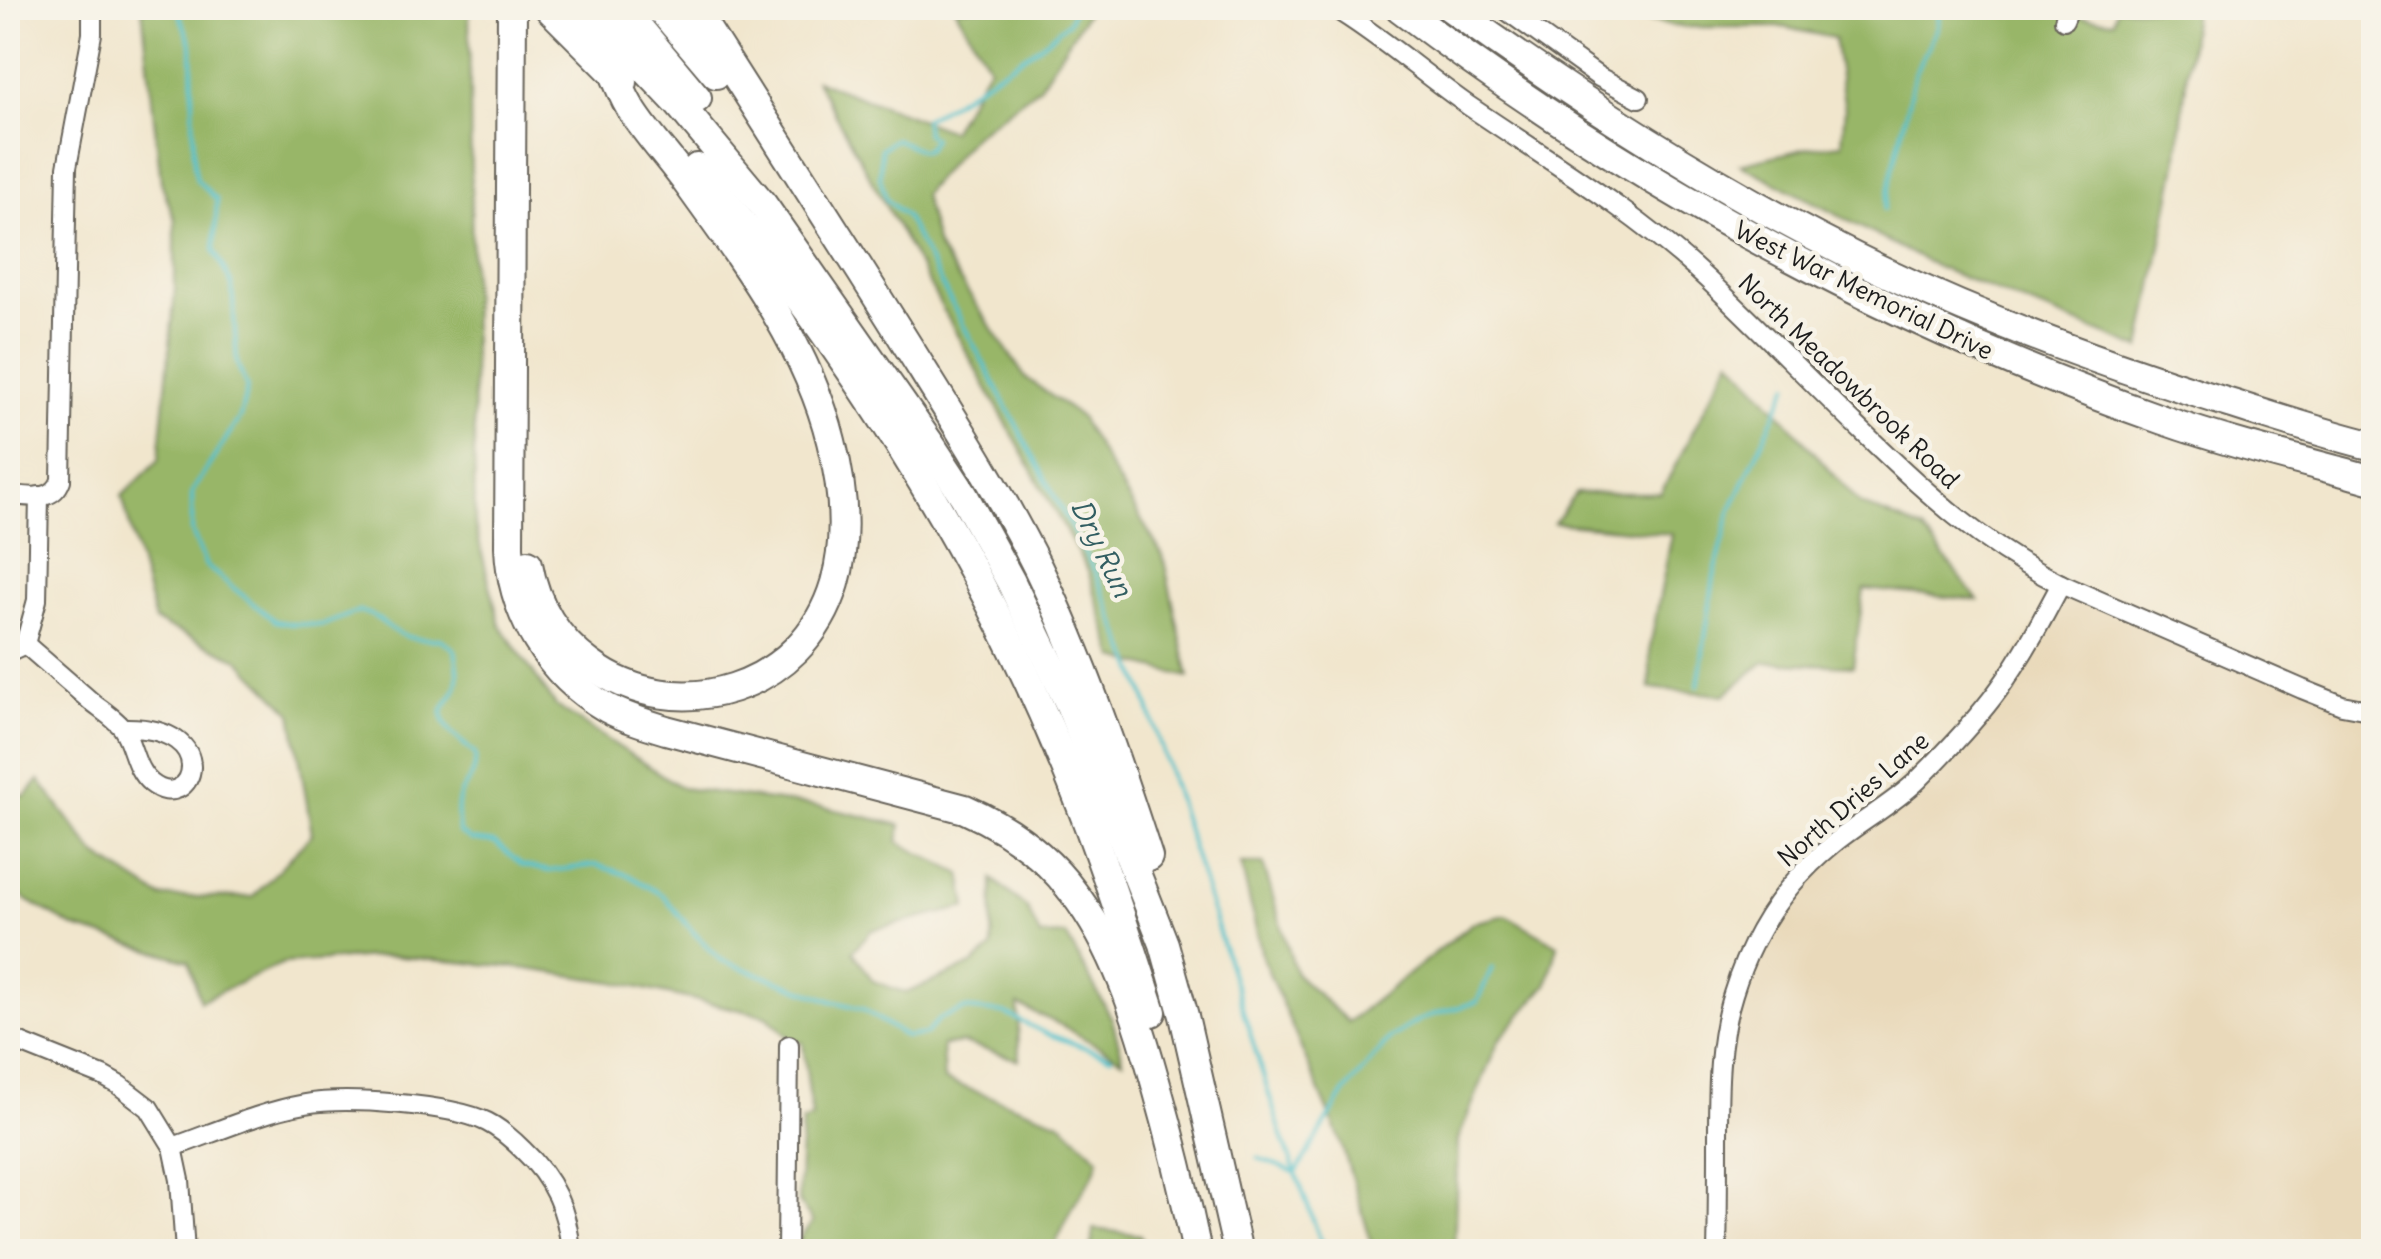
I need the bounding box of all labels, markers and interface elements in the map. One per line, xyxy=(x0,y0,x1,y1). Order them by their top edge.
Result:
street label: West War Memorial Drive xyxy=(1730,213,1998,367)
street label: North Meadowbrook Road xyxy=(1732,267,1966,495)
water label: Dry Run xyxy=(1063,493,1141,603)
street label: North Dries Lane xyxy=(1771,725,1935,873)

